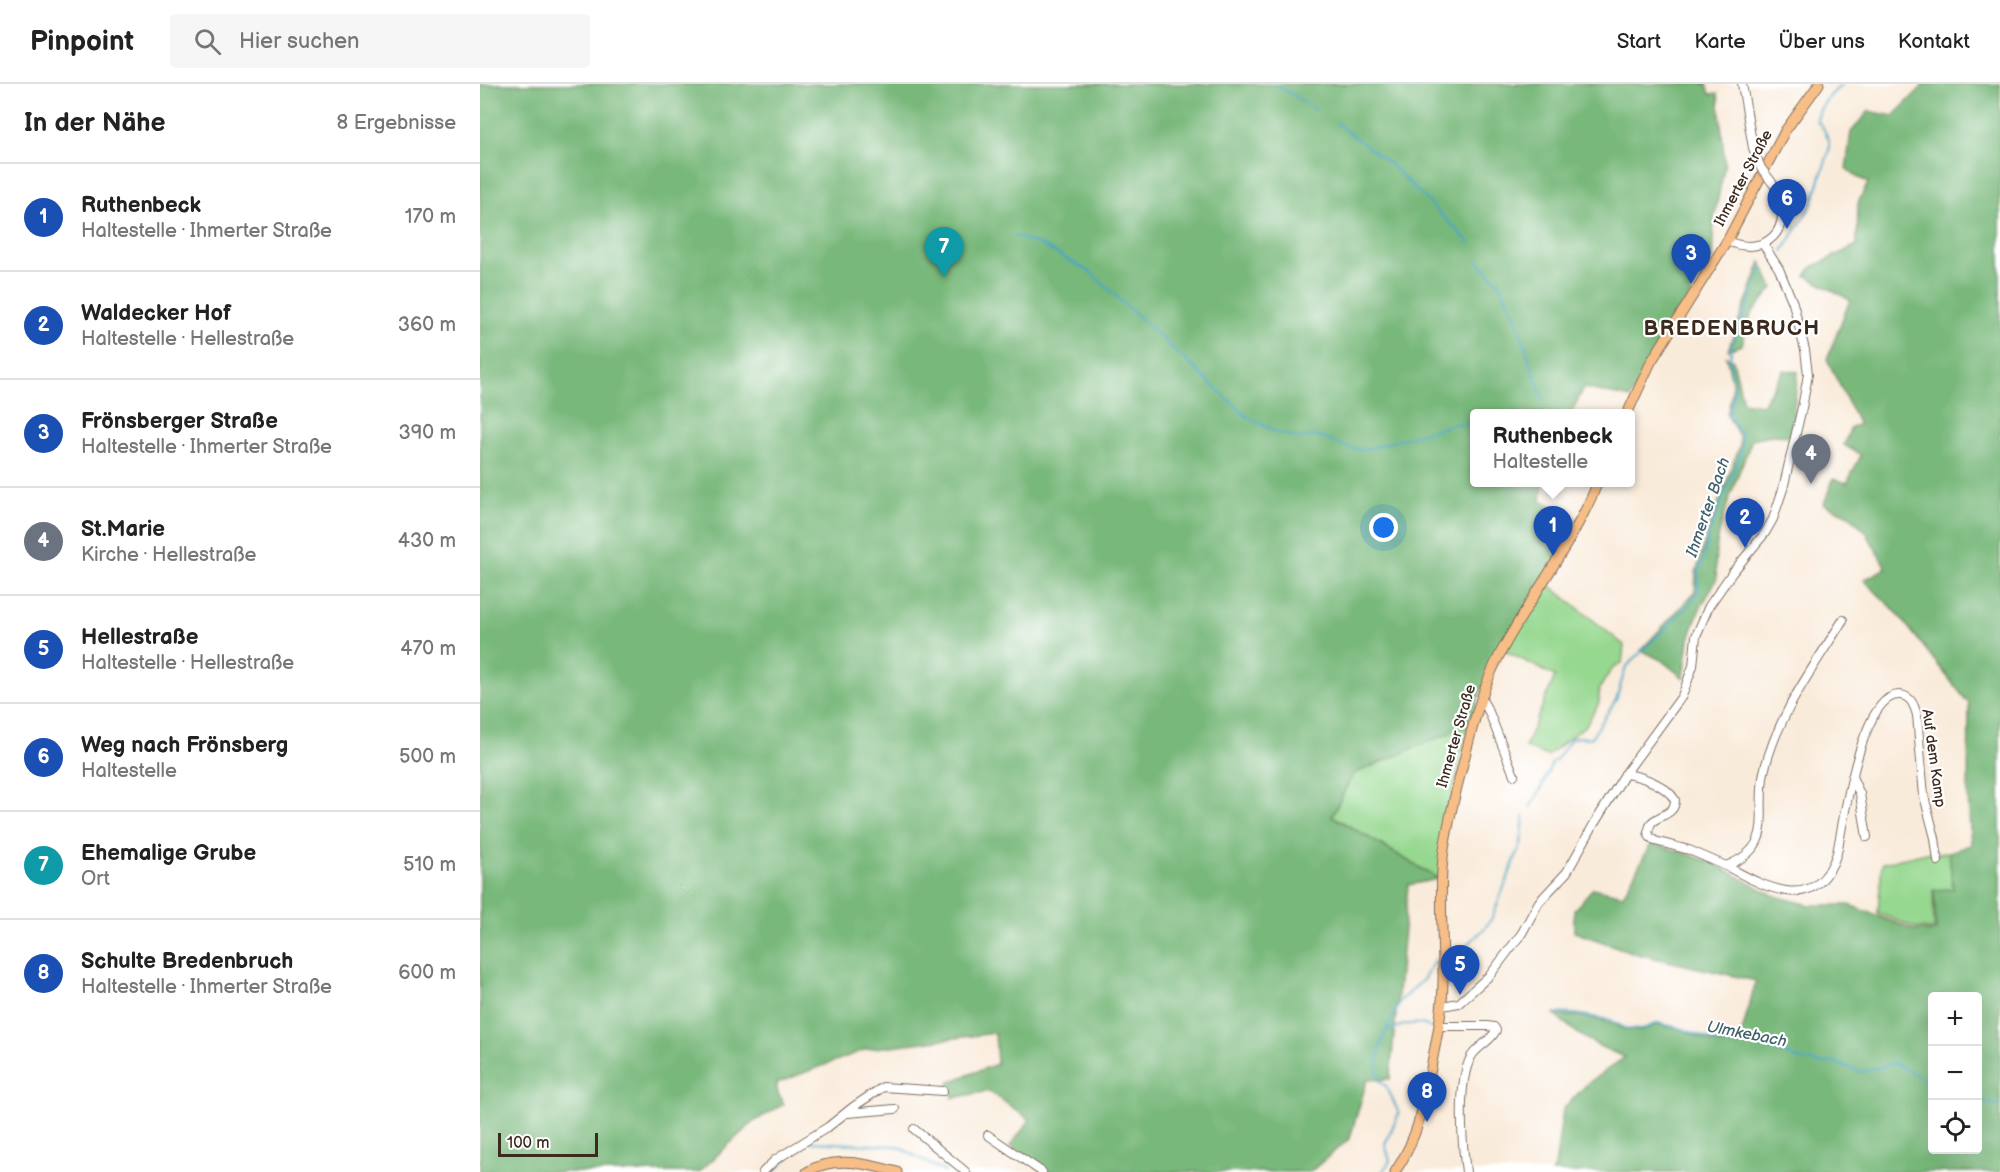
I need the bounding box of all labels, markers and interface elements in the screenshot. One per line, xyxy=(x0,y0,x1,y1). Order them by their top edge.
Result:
search box xyxy=(170,14,590,68)
text: Pinpoint xyxy=(30,25,134,58)
icon: search xyxy=(191,25,224,58)
text: Hier suchen xyxy=(239,28,360,55)
text: Start xyxy=(1617,29,1661,54)
text: Karte xyxy=(1694,29,1746,54)
text: Über uns xyxy=(1779,29,1865,54)
text: Kontakt xyxy=(1898,29,1970,54)
text: In der Nähe xyxy=(24,108,166,139)
text: 8 Ergebnisse xyxy=(337,111,456,135)
street label: Ihmerter Straße xyxy=(1710,127,1777,230)
pin: 6 xyxy=(1768,180,1806,229)
text: Ruthenbeck xyxy=(81,192,201,219)
text: 1 xyxy=(39,205,48,229)
text: 170 m xyxy=(405,205,456,229)
text: Haltestelle · Ihmerter Straße xyxy=(81,219,332,243)
pin: 7 xyxy=(924,228,964,277)
pin: 3 xyxy=(1672,234,1710,284)
text: Waldecker Hof xyxy=(81,300,231,327)
text: 2 xyxy=(38,313,49,337)
text: 360 m xyxy=(398,313,456,337)
district label: BREDENBRUCH xyxy=(1644,316,1820,341)
text: Haltestelle · Hellestraße xyxy=(81,327,294,351)
text: Frönsberger Straße xyxy=(81,408,278,435)
popup xyxy=(1470,409,1635,487)
text: 3 xyxy=(38,421,49,445)
text: 390 m xyxy=(398,421,456,445)
text: Ruthenbeck xyxy=(1492,423,1613,450)
pin: 4 xyxy=(1792,434,1830,484)
text: Haltestelle · Ihmerter Straße xyxy=(81,435,332,459)
text: Haltestelle xyxy=(1492,450,1588,474)
water label: Ihmerter Bach xyxy=(1682,455,1734,561)
pin: 2 xyxy=(1726,498,1764,548)
pin: 1 xyxy=(1534,506,1572,556)
your location xyxy=(1369,513,1398,542)
text: St.Marie xyxy=(81,516,165,543)
text: 4 xyxy=(38,529,49,553)
text: 430 m xyxy=(398,529,456,553)
text: Kirche · Hellestraße xyxy=(81,543,256,567)
text: Hellestraße xyxy=(81,624,198,651)
text: 5 xyxy=(38,637,49,661)
text: 470 m xyxy=(400,637,456,661)
text: Haltestelle · Hellestraße xyxy=(81,651,294,675)
street label: Ihmerter Straße xyxy=(1433,682,1480,790)
street label: Auf dem Kamp xyxy=(1917,708,1950,809)
text: Weg nach Frönsberg xyxy=(81,732,288,759)
text: 6 xyxy=(37,745,50,769)
text: 500 m xyxy=(399,745,456,769)
text: Haltestelle xyxy=(81,759,177,783)
text: Ehemalige Grube xyxy=(81,840,256,867)
text: 7 xyxy=(38,853,49,877)
text: 510 m xyxy=(403,853,456,877)
text: Ort xyxy=(81,867,110,891)
pin: 5 xyxy=(1440,946,1480,995)
text: Schulte Bredenbruch xyxy=(81,948,293,975)
text: 8 xyxy=(37,961,50,985)
text: 600 m xyxy=(398,961,456,985)
text: Haltestelle · Ihmerter Straße xyxy=(81,975,332,999)
map controls xyxy=(1928,992,1982,1154)
button: + xyxy=(1928,992,1982,1046)
water label: Ulmkebach xyxy=(1705,1017,1788,1052)
button: − xyxy=(1928,1046,1982,1100)
pin: 8 xyxy=(1408,1072,1446,1122)
button: locate xyxy=(1928,1100,1982,1154)
scale bar xyxy=(498,1130,598,1158)
text: 100 m xyxy=(507,1134,550,1153)

